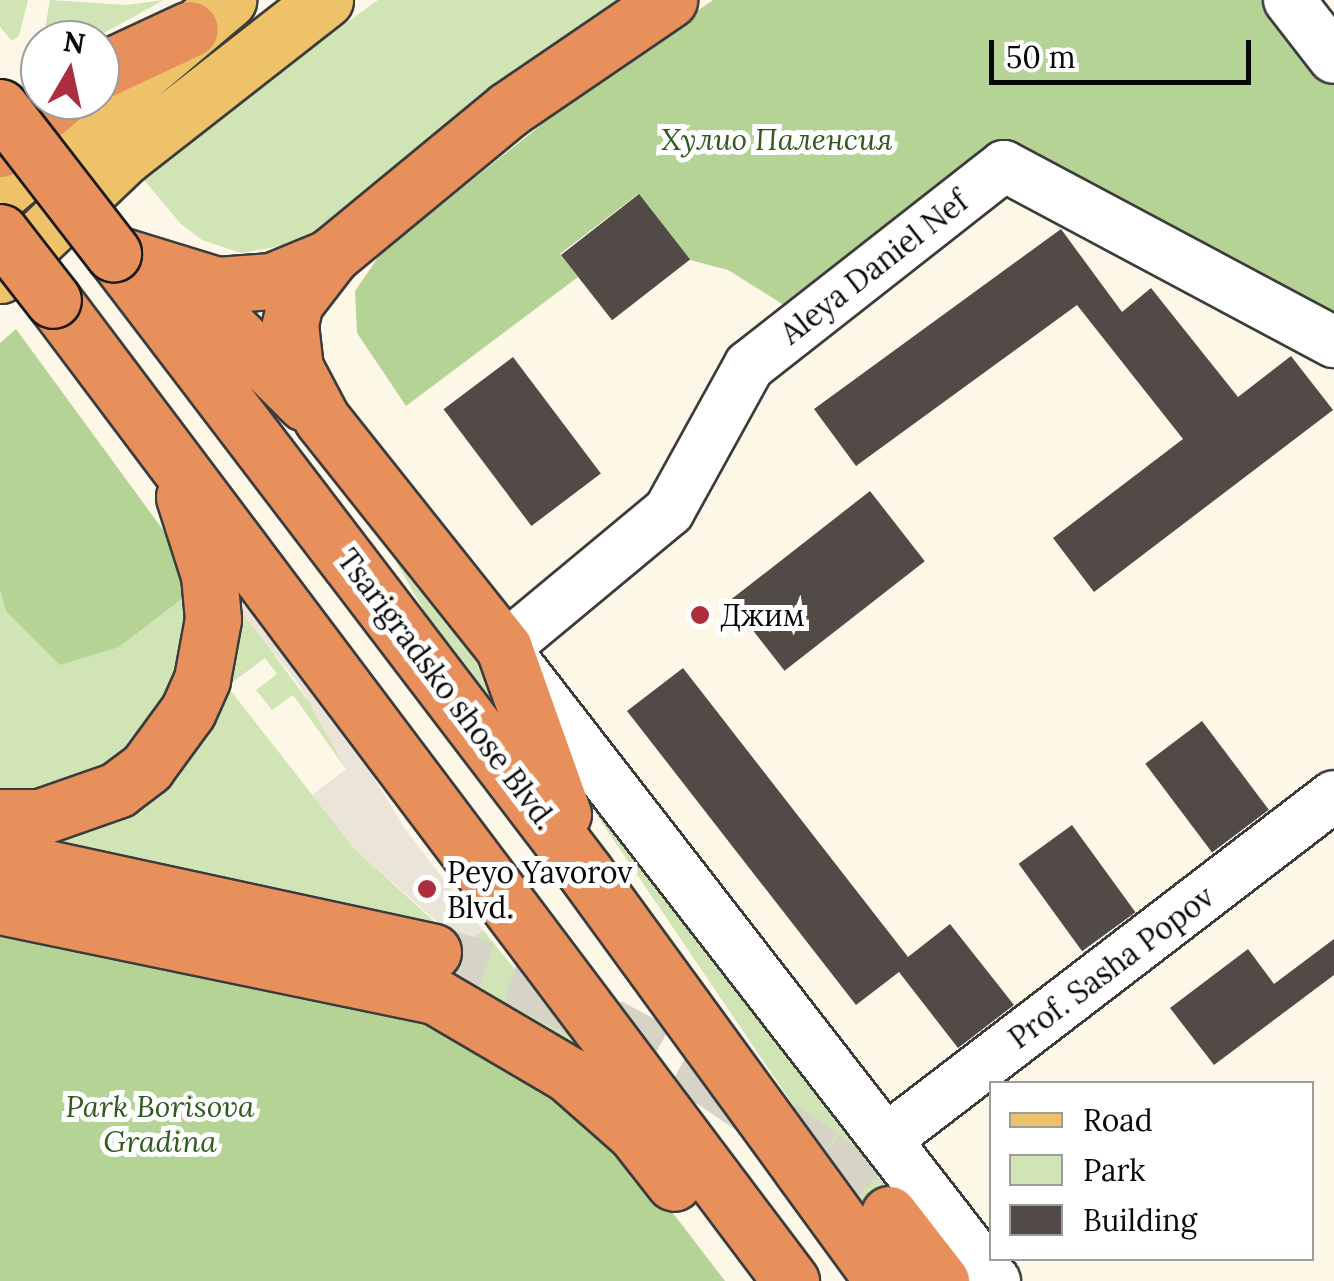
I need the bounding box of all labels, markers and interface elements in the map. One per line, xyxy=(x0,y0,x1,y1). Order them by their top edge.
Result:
north arrow xyxy=(20,20,120,120)
scale bar xyxy=(994,20,1256,82)
text: N xyxy=(61,23,88,62)
text: 50 m xyxy=(1006,38,1076,76)
park label: Хулио Паленсия xyxy=(661,121,893,157)
street label: Aleya Daniel Nef xyxy=(773,183,975,351)
street label: Tsarigradsko shose Blvd. xyxy=(330,542,564,836)
place label: Джим xyxy=(720,597,805,633)
marker: Джим xyxy=(689,604,711,626)
place label: Peyo Yavorov Blvd. xyxy=(447,854,633,924)
marker: Peyo Yavorov Blvd. xyxy=(416,878,438,900)
street label: Prof. Sasha Popov xyxy=(1001,878,1221,1056)
legend xyxy=(989,1081,1314,1261)
park label: Park Borisova Gradina xyxy=(65,1088,255,1158)
text: Road xyxy=(1083,1101,1153,1139)
text: Park xyxy=(1083,1151,1145,1189)
text: Building xyxy=(1083,1201,1197,1239)

